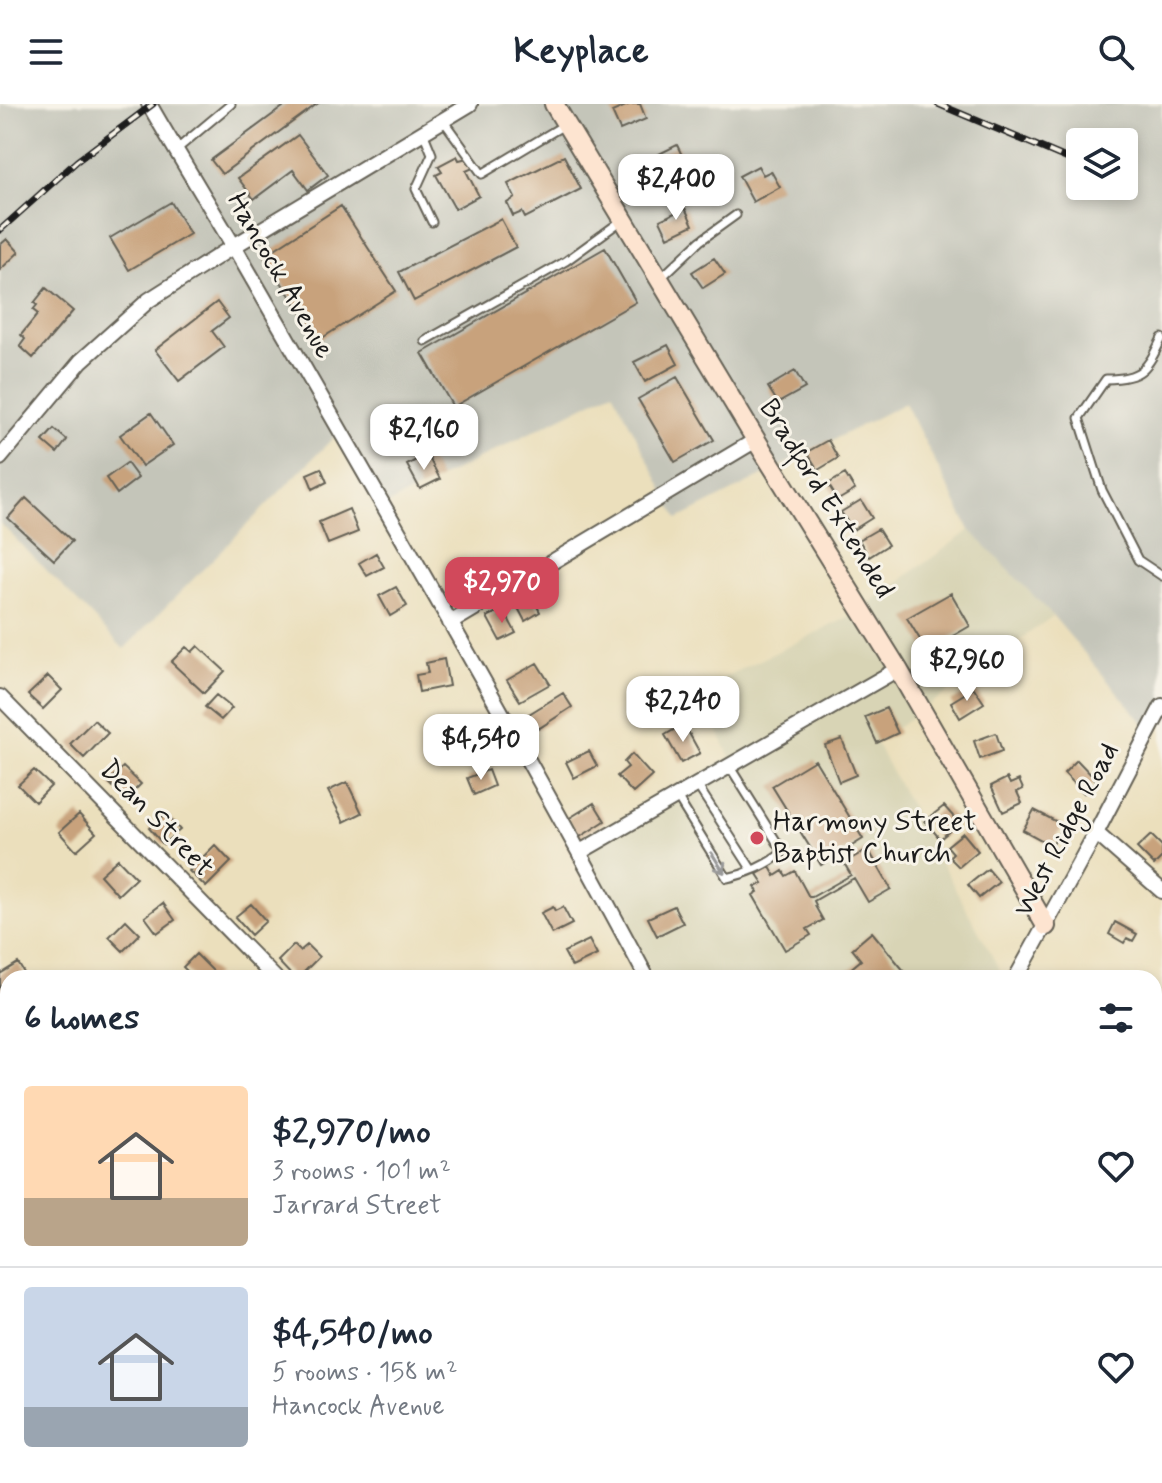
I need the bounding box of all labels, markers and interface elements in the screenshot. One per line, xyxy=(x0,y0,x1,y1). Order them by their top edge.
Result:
text: Keyplace xyxy=(513,29,649,76)
icon: menu xyxy=(24,30,68,74)
icon: search xyxy=(1094,30,1138,74)
map controls xyxy=(1066,128,1138,200)
button: layers xyxy=(1066,128,1138,200)
pin: $2,400 xyxy=(611,154,741,222)
text: $2,400 xyxy=(636,163,716,197)
street label: Hancock Avenue xyxy=(218,186,342,366)
street label: Bradford Extended xyxy=(748,392,902,607)
pin: $2,160 xyxy=(359,404,489,472)
text: $2,160 xyxy=(388,413,460,447)
pin: $2,970 xyxy=(437,557,567,625)
text: $2,970 xyxy=(463,566,541,600)
pin: $2,960 xyxy=(902,635,1032,703)
text: $2,960 xyxy=(929,644,1005,678)
pin: $2,240 xyxy=(618,676,748,744)
text: $2,240 xyxy=(644,685,722,719)
pin: $4,540 xyxy=(416,714,546,782)
text: $4,540 xyxy=(441,723,521,757)
street label: West Ridge Road xyxy=(1006,737,1130,924)
street label: Dean Street xyxy=(91,752,221,886)
place label: Harmony Street Baptist Church xyxy=(773,804,977,873)
marker: Harmony Street Baptist Church xyxy=(748,829,766,847)
one-way arrow xyxy=(710,851,726,874)
text: 6 homes xyxy=(24,996,139,1041)
icon: filters xyxy=(1094,996,1138,1040)
text: $2,970/mo xyxy=(272,1110,431,1155)
icon: home xyxy=(88,1118,184,1214)
icon: heart xyxy=(1094,1144,1138,1188)
text: 3 rooms · 101 m² xyxy=(272,1155,451,1189)
text: Jarrard Street xyxy=(272,1189,442,1223)
text: $4,540/mo xyxy=(272,1311,433,1356)
icon: home xyxy=(88,1319,184,1415)
icon: heart xyxy=(1094,1345,1138,1389)
text: 5 rooms · 158 m² xyxy=(272,1356,458,1390)
text: Hancock Avenue xyxy=(272,1390,444,1424)

